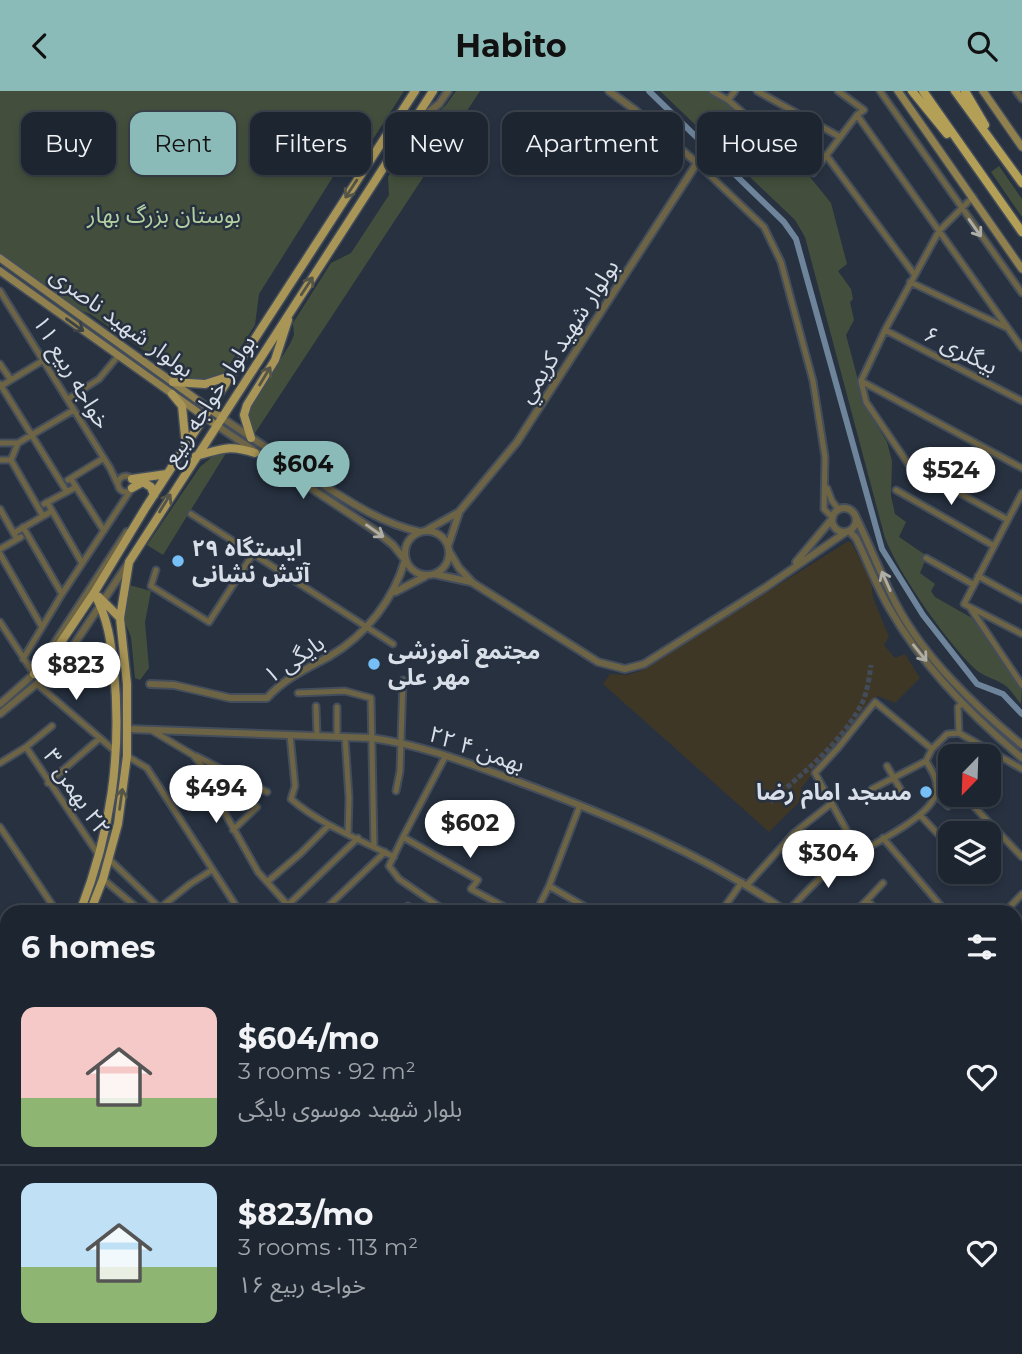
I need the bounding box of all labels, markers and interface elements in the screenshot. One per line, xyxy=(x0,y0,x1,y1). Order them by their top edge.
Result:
text: Habito xyxy=(455,26,567,65)
icon: back xyxy=(21,27,59,65)
icon: search xyxy=(963,27,1001,65)
chip: Buy xyxy=(21,112,116,175)
chip: Rent xyxy=(130,112,236,175)
chip: Filters xyxy=(250,112,371,175)
chip: New xyxy=(385,112,488,175)
chip: Apartment xyxy=(502,112,683,175)
chip: House xyxy=(697,112,822,175)
one-way arrow xyxy=(344,179,358,199)
park label: بوستان بزرگ بهار xyxy=(86,201,241,229)
one-way arrow xyxy=(968,218,982,237)
street label: بولوار شهيد كريمي xyxy=(511,254,628,410)
street label: بولوار شهید ناصری xyxy=(45,261,199,383)
one-way arrow xyxy=(299,277,314,296)
street label: خواجه ربیع ۱۱ xyxy=(25,310,117,435)
one-way arrow xyxy=(65,318,84,332)
street label: بیگلری ۶ xyxy=(919,320,1003,380)
street label: بولوار خواجه ربیع xyxy=(157,330,264,472)
one-way arrow xyxy=(258,367,272,387)
pin: $604 xyxy=(262,441,344,501)
pin: $524 xyxy=(910,447,992,507)
text: $604 xyxy=(273,450,333,478)
text: $524 xyxy=(922,456,980,484)
one-way arrow xyxy=(159,494,173,514)
one-way arrow xyxy=(364,524,384,538)
place label: ایستگاه ۲۹ آتش نشانی xyxy=(192,534,310,588)
marker: ایستگاه ۲۹ آتش نشانی xyxy=(170,553,186,569)
one-way arrow xyxy=(879,571,892,592)
street label: بایگی ۱ xyxy=(258,629,330,689)
place label: مجتمع آموزشی مهر علی xyxy=(388,637,540,691)
pin: $823 xyxy=(35,643,117,702)
one-way arrow xyxy=(912,643,927,662)
text: $823 xyxy=(47,651,105,679)
marker: مجتمع آموزشی مهر علی xyxy=(366,656,382,672)
street label: ۲۲ بهمن ۴ xyxy=(425,720,529,778)
street label: ٢٢ بهمن ۳ xyxy=(38,743,116,841)
north arrow xyxy=(938,744,1001,807)
map controls xyxy=(938,744,1001,884)
pin: $494 xyxy=(175,765,257,825)
text: $494 xyxy=(185,774,247,802)
place label: مسجد امام رضا xyxy=(756,778,912,810)
marker: مسجد امام رضا xyxy=(918,784,934,800)
one-way arrow xyxy=(115,788,128,811)
pin: $602 xyxy=(429,801,511,860)
text: $602 xyxy=(441,809,499,837)
button: layers xyxy=(938,821,1001,884)
pin: $304 xyxy=(787,831,869,890)
text: $304 xyxy=(798,839,858,867)
icon: filters xyxy=(963,928,1001,966)
text: 6 homes xyxy=(21,929,156,966)
text: $604/mo xyxy=(238,1020,379,1057)
icon: home xyxy=(77,1035,161,1119)
text: 3 rooms · 92 m² xyxy=(238,1057,416,1085)
icon: heart xyxy=(963,1058,1001,1096)
text: بلوار شهید موسوی بایگی xyxy=(238,1095,462,1123)
text: $823/mo xyxy=(238,1196,374,1233)
icon: home xyxy=(77,1211,161,1295)
text: 3 rooms · 113 m² xyxy=(238,1233,418,1261)
icon: heart xyxy=(963,1234,1001,1272)
text: خواجه ربیع ۱۶ xyxy=(238,1271,366,1299)

